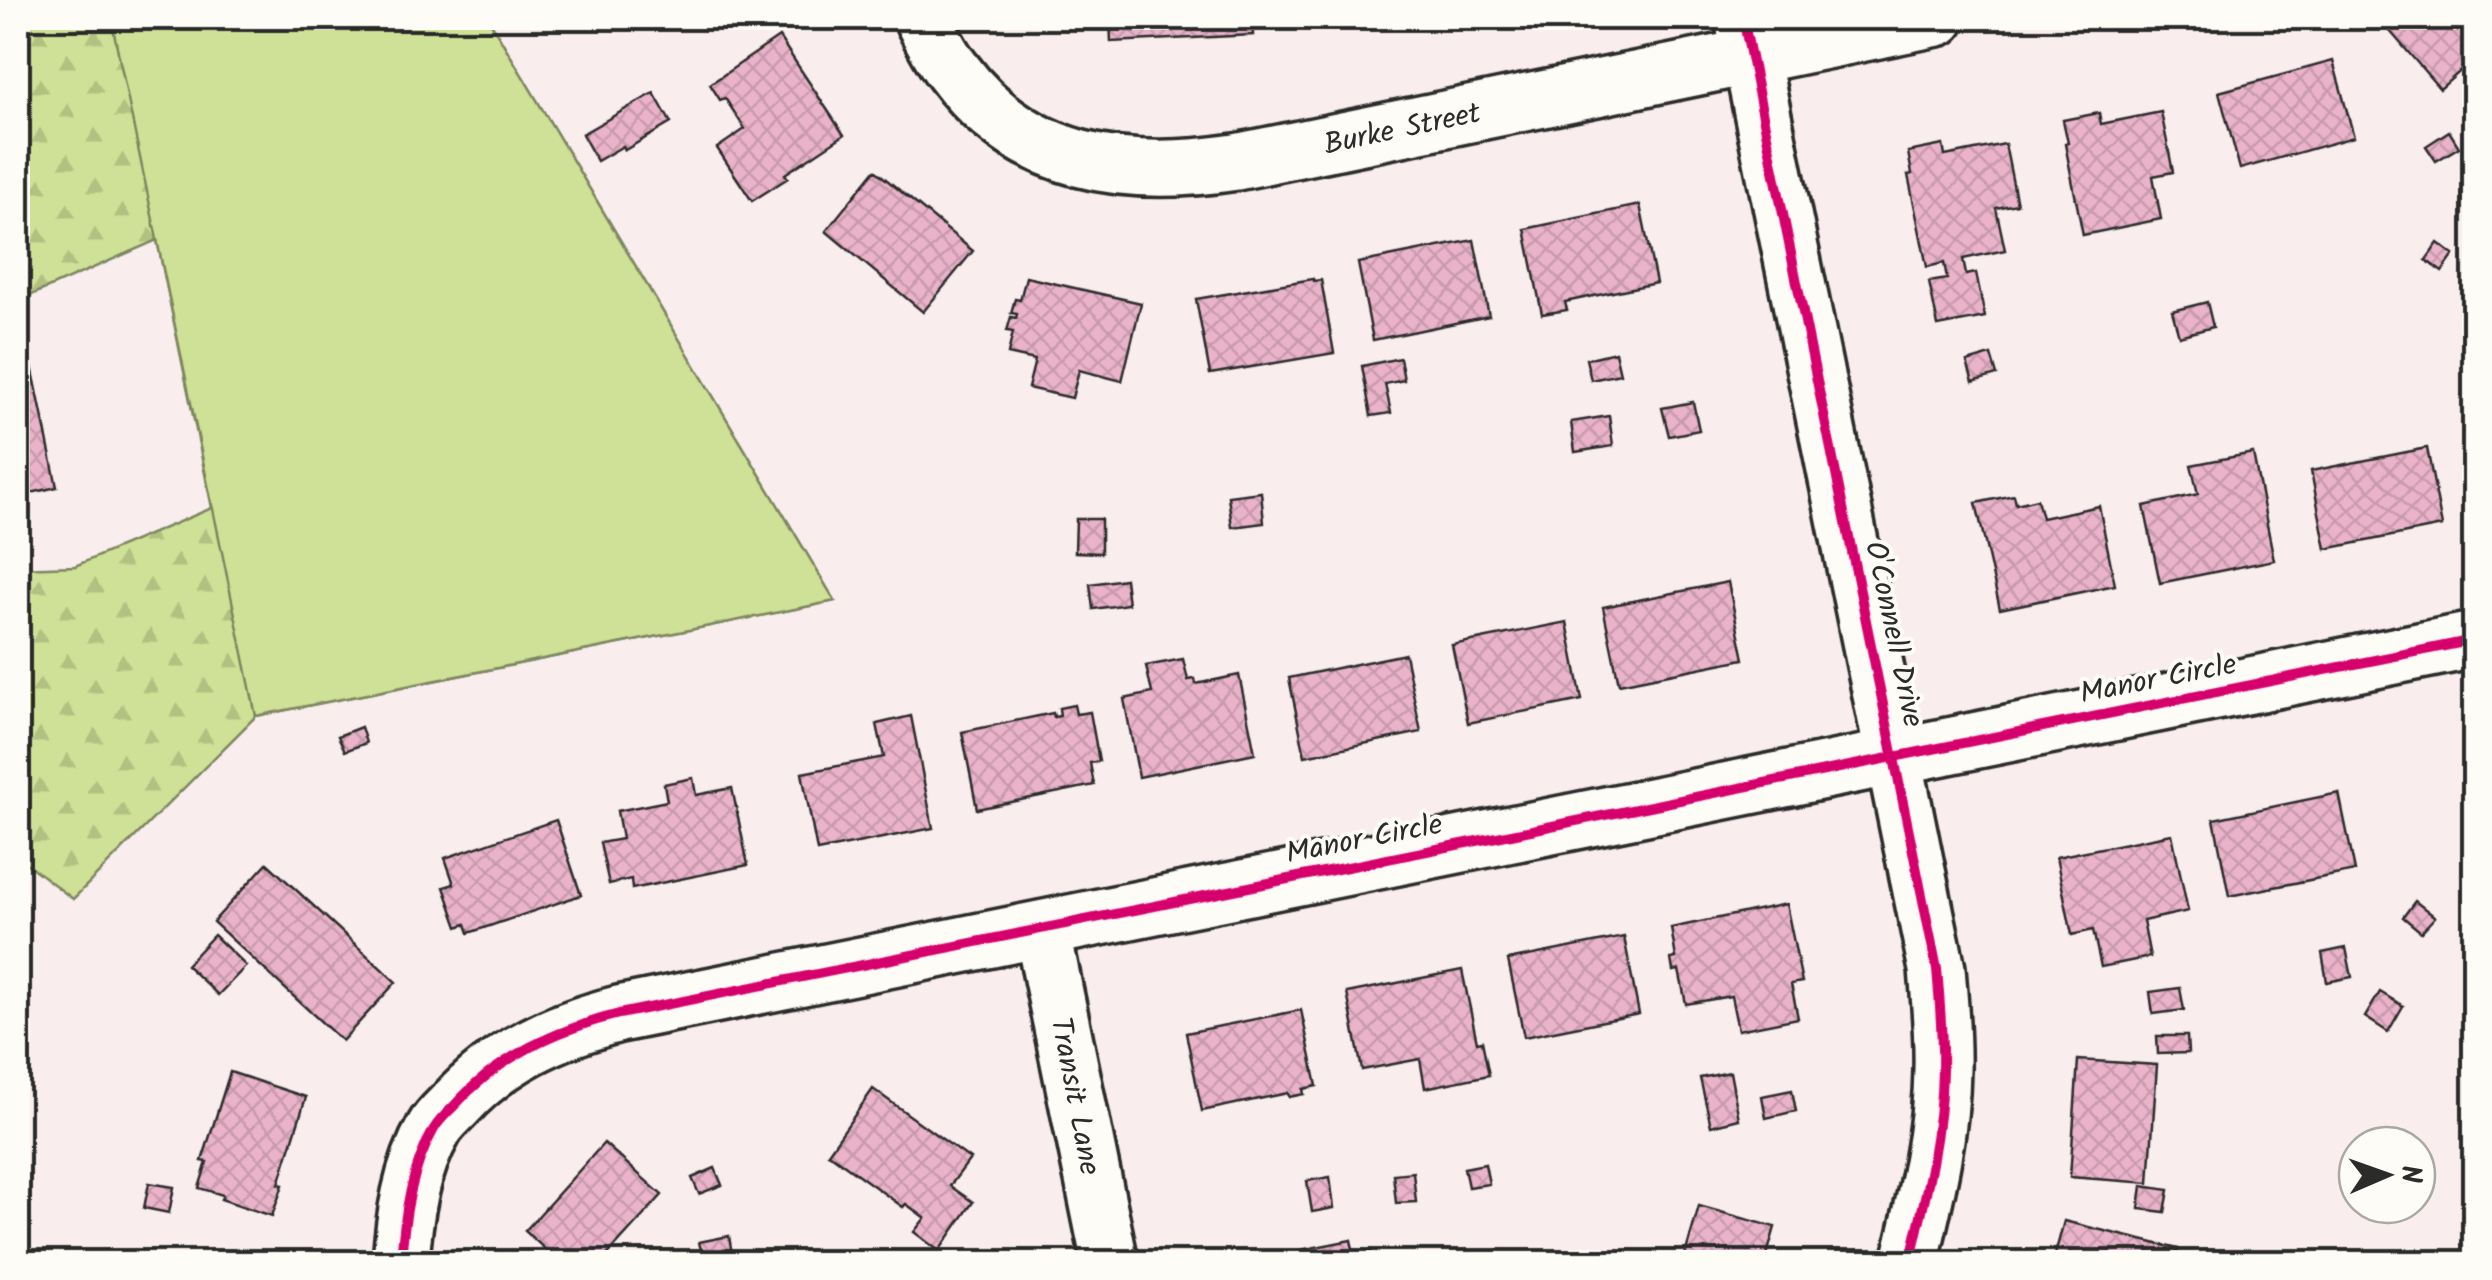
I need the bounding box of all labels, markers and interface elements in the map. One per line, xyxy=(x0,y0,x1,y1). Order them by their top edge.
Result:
street label: Burke Street xyxy=(1320,90,1486,170)
street label: O'Connell Drive xyxy=(1850,537,1936,732)
street label: Manor Circle xyxy=(2076,641,2241,719)
street label: Manor Circle xyxy=(1282,801,1447,879)
street label: Transit Lane xyxy=(1035,1013,1113,1179)
north arrow xyxy=(2337,1125,2437,1225)
text: N xyxy=(2387,1165,2432,1184)

